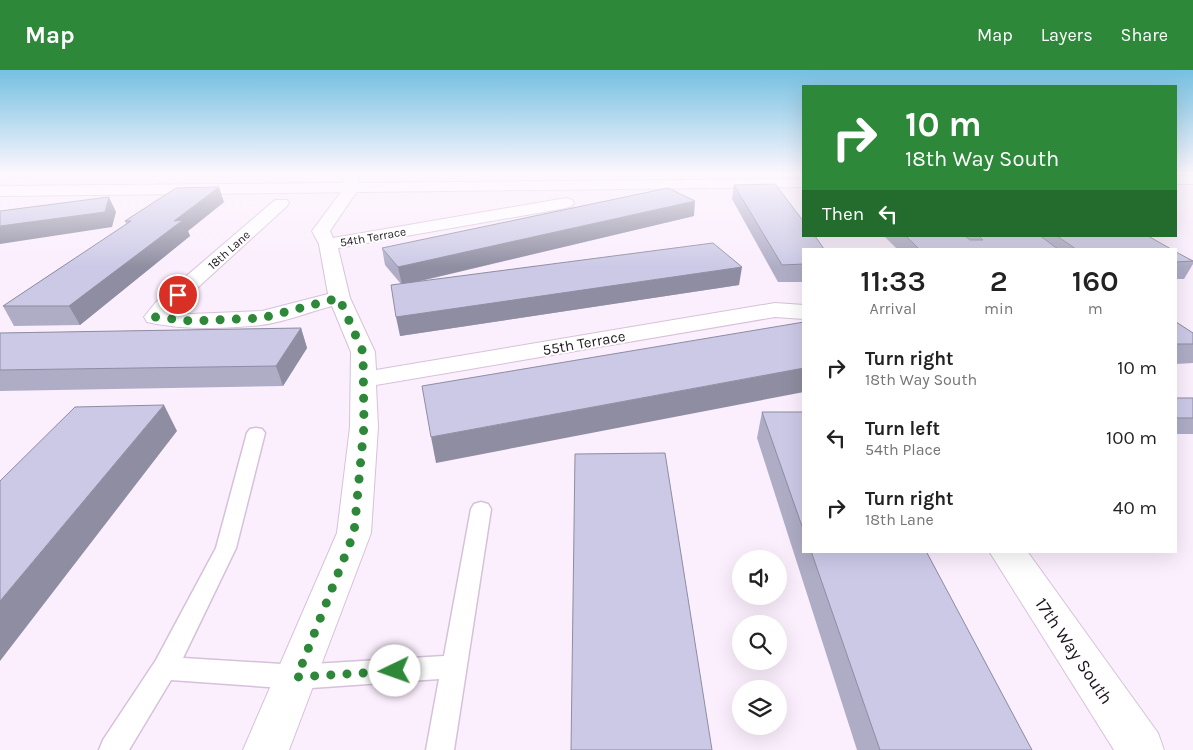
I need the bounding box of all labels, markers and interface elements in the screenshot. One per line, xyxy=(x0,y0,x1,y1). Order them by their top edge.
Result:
text: Map xyxy=(25,21,75,49)
text: Map xyxy=(977,24,1013,46)
text: Layers xyxy=(1041,24,1093,46)
text: Share xyxy=(1121,24,1168,46)
text: 10 m xyxy=(905,104,982,145)
icon: right xyxy=(822,105,887,170)
text: 18th Way South xyxy=(905,146,1059,172)
icon: left xyxy=(874,200,902,228)
text: Then xyxy=(822,203,864,225)
street label: 54th Terrace xyxy=(339,224,407,250)
street label: 18th Lane xyxy=(205,228,253,272)
text: 11:33 xyxy=(860,263,926,299)
text: 2 xyxy=(990,263,1008,299)
text: 160 xyxy=(1072,263,1119,299)
pin xyxy=(157,274,199,316)
icon: arrive xyxy=(164,281,192,309)
text: Arrival xyxy=(870,299,916,318)
text: min xyxy=(984,299,1013,318)
text: m xyxy=(1088,299,1103,318)
street label: 55th Terrace xyxy=(541,327,627,359)
text: Turn right xyxy=(865,348,954,370)
icon: right xyxy=(822,354,850,382)
text: 10 m xyxy=(1117,357,1157,379)
text: 18th Way South xyxy=(865,370,977,389)
text: Turn left xyxy=(865,418,940,440)
icon: left xyxy=(822,424,850,452)
text: 100 m xyxy=(1106,427,1157,449)
text: 54th Place xyxy=(865,440,941,459)
text: Turn right xyxy=(865,488,954,510)
icon: right xyxy=(822,494,850,522)
text: 40 m xyxy=(1113,497,1157,519)
text: 18th Lane xyxy=(865,510,934,529)
map controls xyxy=(732,550,787,735)
button: sound xyxy=(732,550,787,605)
street label: 17th Way South xyxy=(1030,594,1118,708)
button: search xyxy=(732,615,787,670)
position arrow xyxy=(368,644,420,696)
button: layers xyxy=(732,680,787,735)

